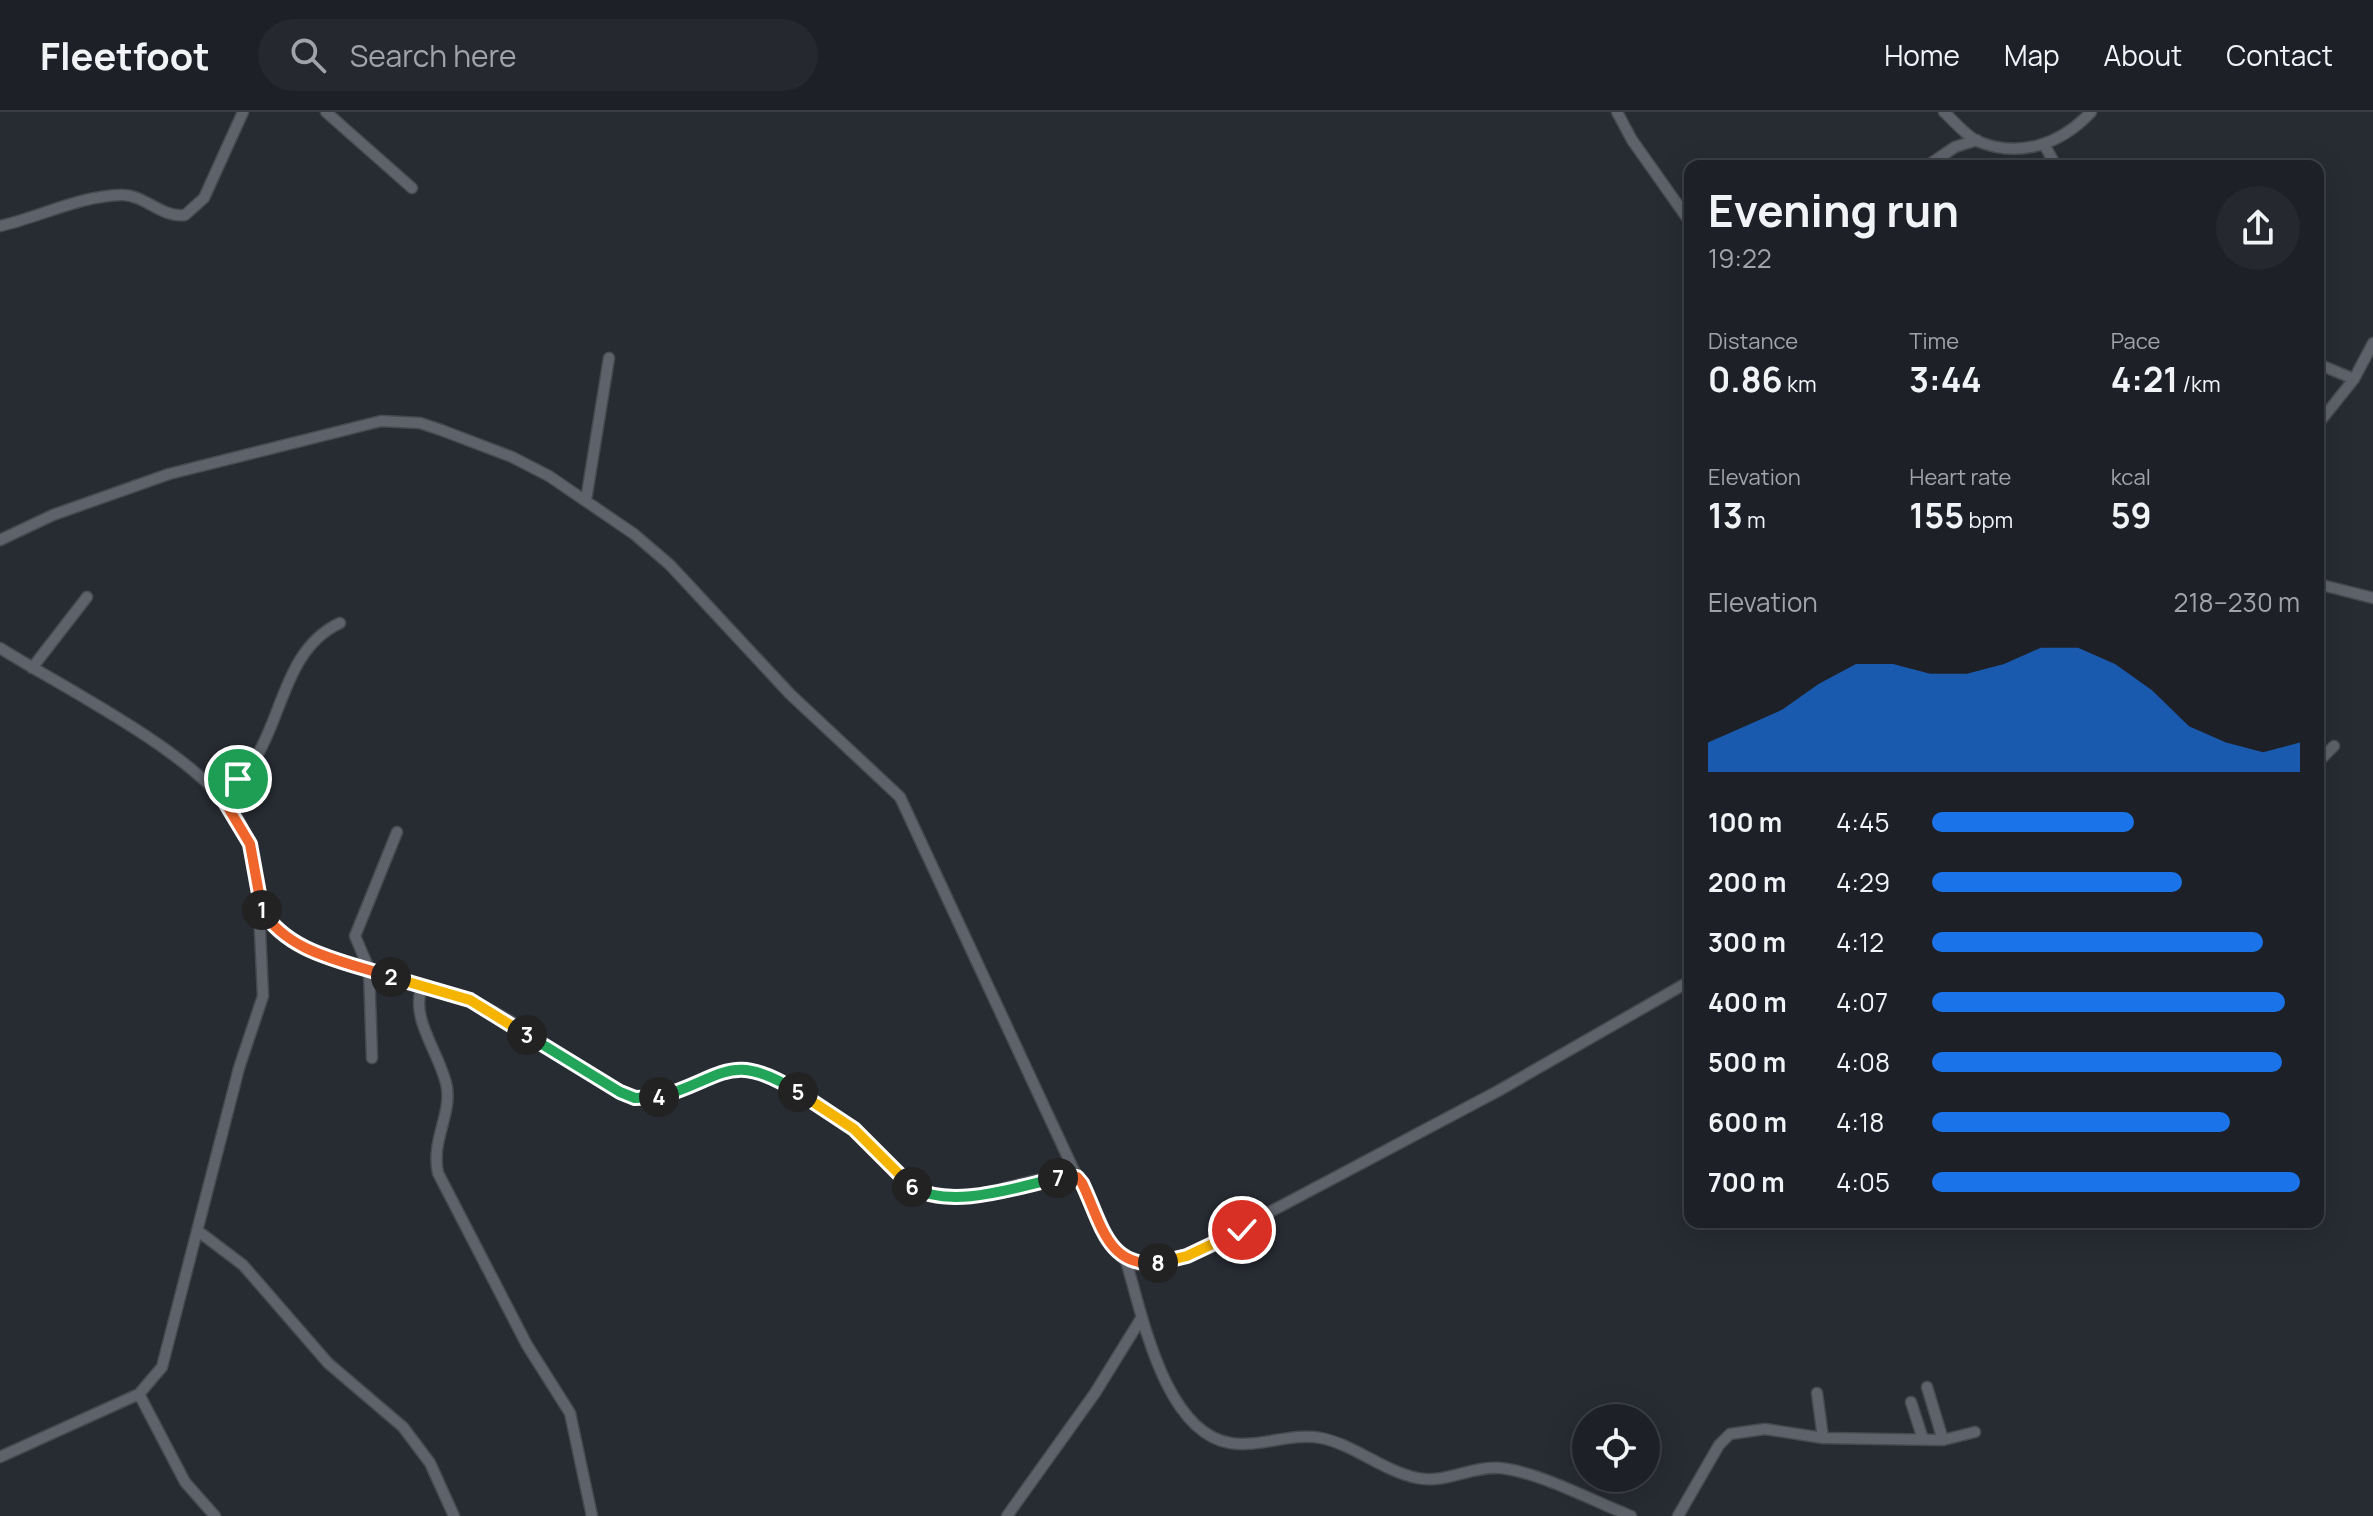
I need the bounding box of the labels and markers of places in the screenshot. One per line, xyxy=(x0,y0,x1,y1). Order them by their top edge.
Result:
pin xyxy=(204,745,272,813)
pin: 1 xyxy=(242,890,282,930)
pin: 2 xyxy=(371,957,411,997)
pin: 3 xyxy=(507,1015,547,1055)
pin: 5 xyxy=(778,1072,818,1112)
pin: 4 xyxy=(639,1077,679,1117)
pin: 7 xyxy=(1038,1158,1078,1198)
pin: 6 xyxy=(892,1167,932,1207)
pin xyxy=(1208,1196,1276,1264)
pin: 8 xyxy=(1138,1243,1178,1283)

